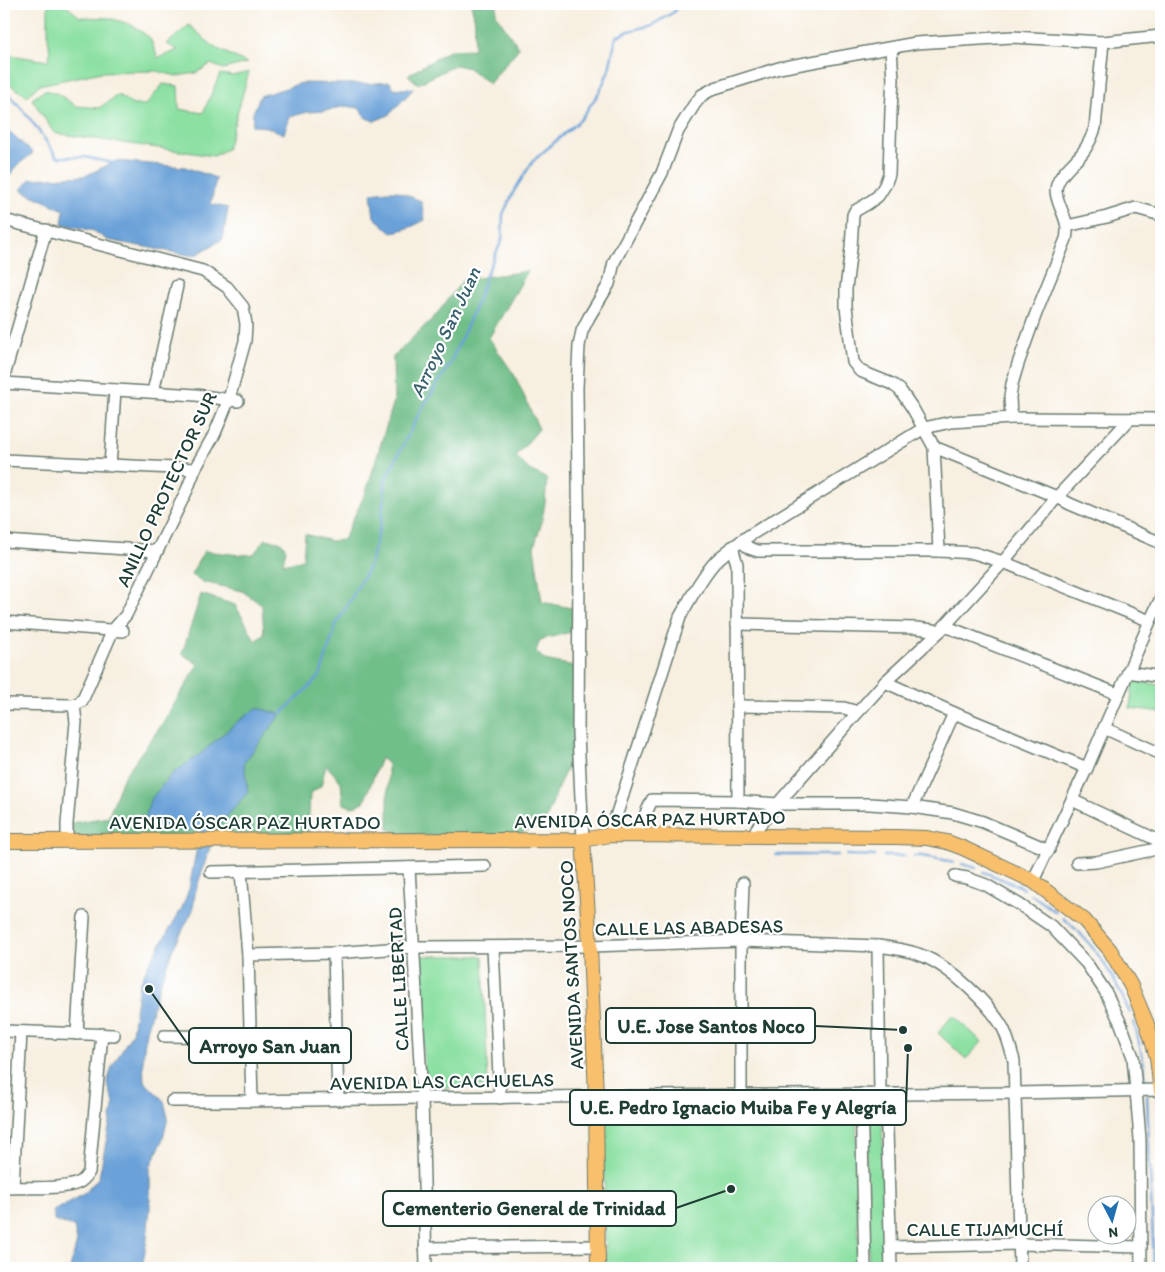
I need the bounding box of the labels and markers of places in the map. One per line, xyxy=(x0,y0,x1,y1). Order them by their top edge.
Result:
callout: U.E. Jose Santos Noco xyxy=(606,1008,815,1043)
callout: Arroyo San Juan xyxy=(189,1028,351,1063)
callout: U.E. Pedro Ignacio Muiba Fe y Alegría xyxy=(570,1090,906,1125)
callout: Cementerio General de Trinidad xyxy=(383,1191,676,1226)

